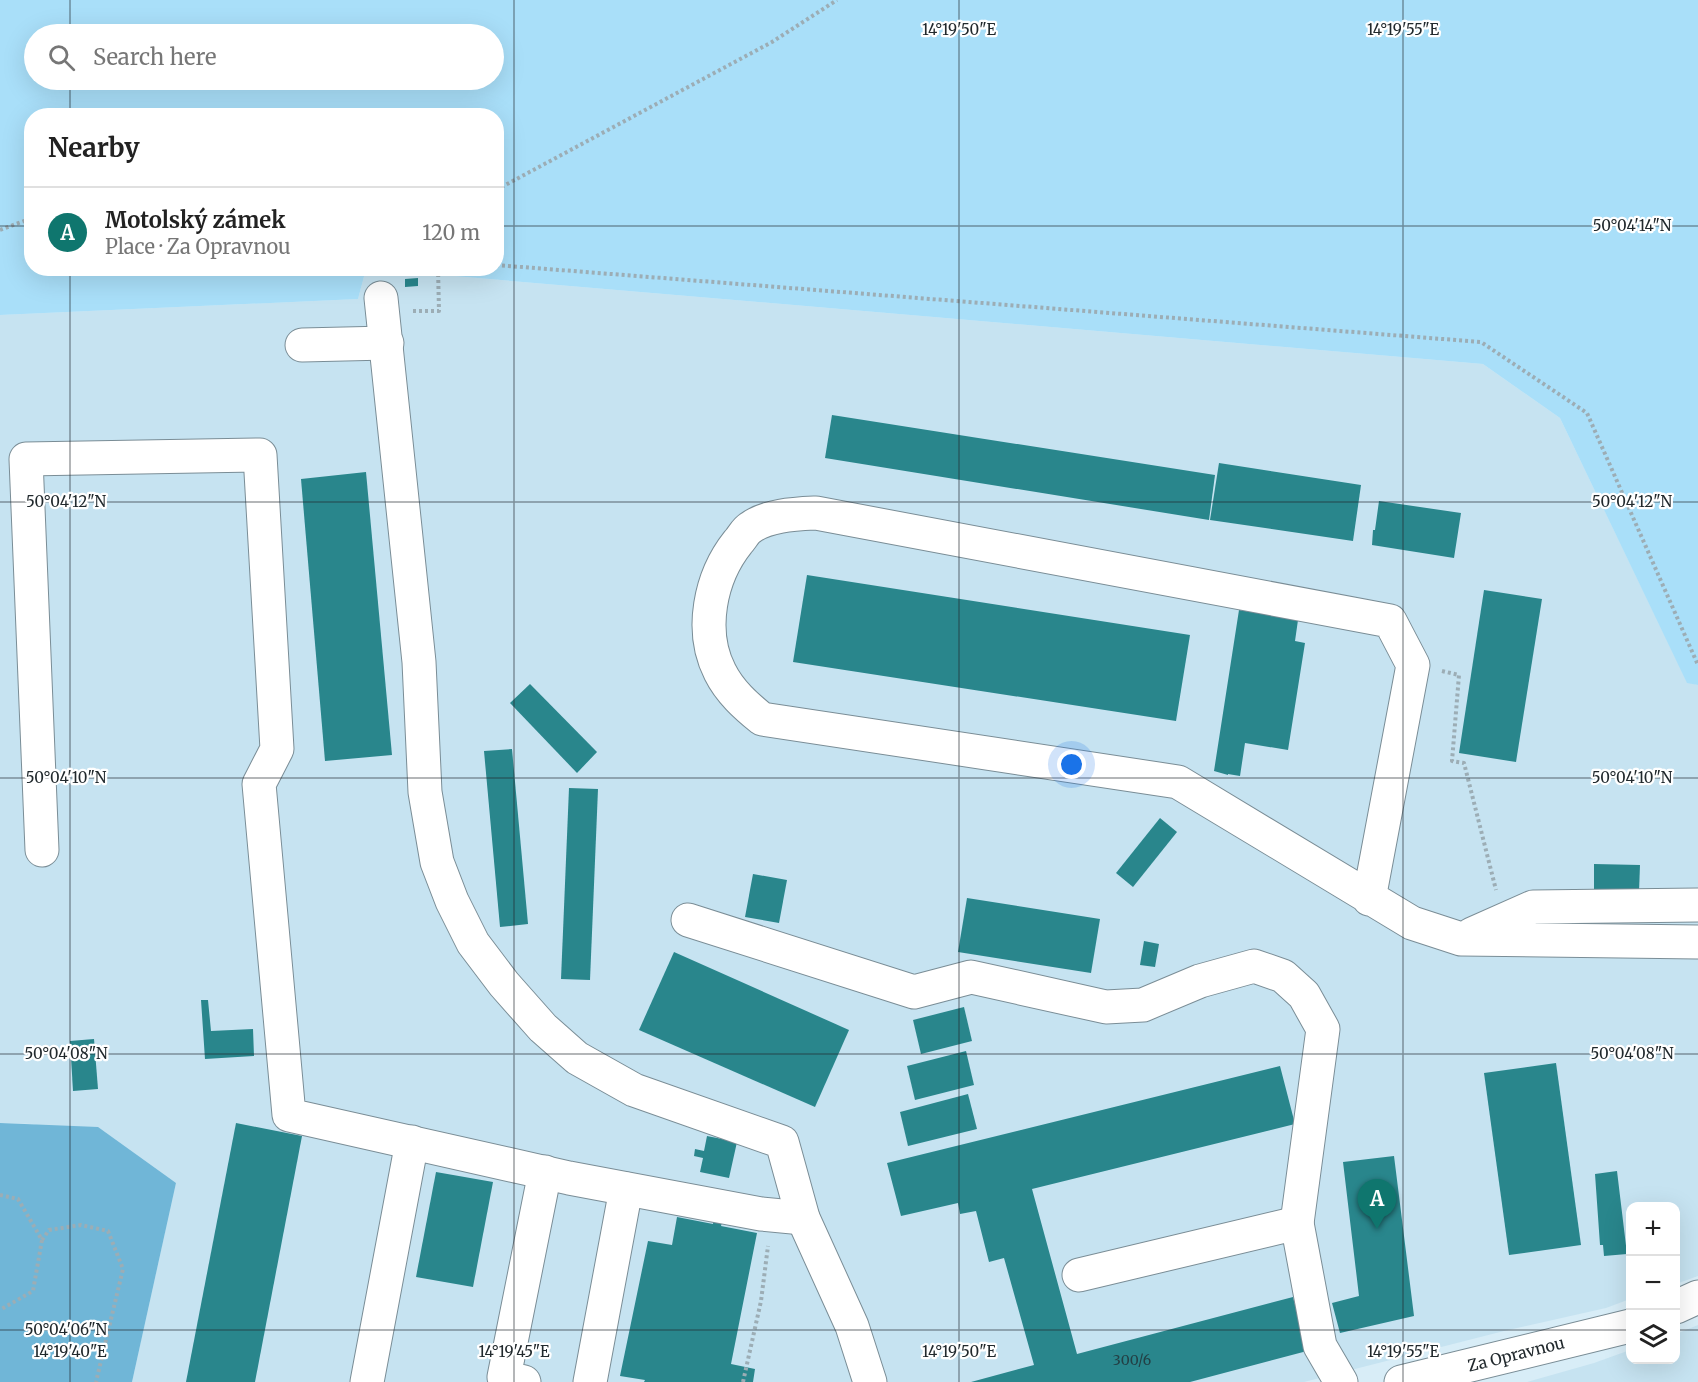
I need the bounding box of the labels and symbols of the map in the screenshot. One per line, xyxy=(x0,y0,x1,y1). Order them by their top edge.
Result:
text: 14°19'50"E xyxy=(922,20,996,39)
text: 14°19'55"E xyxy=(1367,20,1440,39)
text: 50°04'14"N xyxy=(1593,216,1672,235)
text: 50°04'12"N xyxy=(26,492,106,511)
text: 50°04'12"N xyxy=(1592,492,1672,511)
your location xyxy=(1057,750,1086,779)
text: 50°04'10"N xyxy=(26,768,107,787)
text: 50°04'10"N xyxy=(1592,768,1673,787)
text: 50°04'08"N xyxy=(24,1044,108,1063)
text: 50°04'08"N xyxy=(1590,1044,1674,1063)
pin: A xyxy=(1358,1180,1396,1229)
text: 50°04'06"N xyxy=(25,1320,108,1339)
street label: Za Opravnou xyxy=(1465,1332,1567,1376)
text: 14°19'40"E xyxy=(33,1342,107,1361)
text: 14°19'45"E xyxy=(479,1342,550,1361)
text: 14°19'50"E xyxy=(922,1342,996,1361)
text: 14°19'55"E xyxy=(1367,1342,1440,1361)
house number: 300/6 xyxy=(1113,1351,1151,1369)

